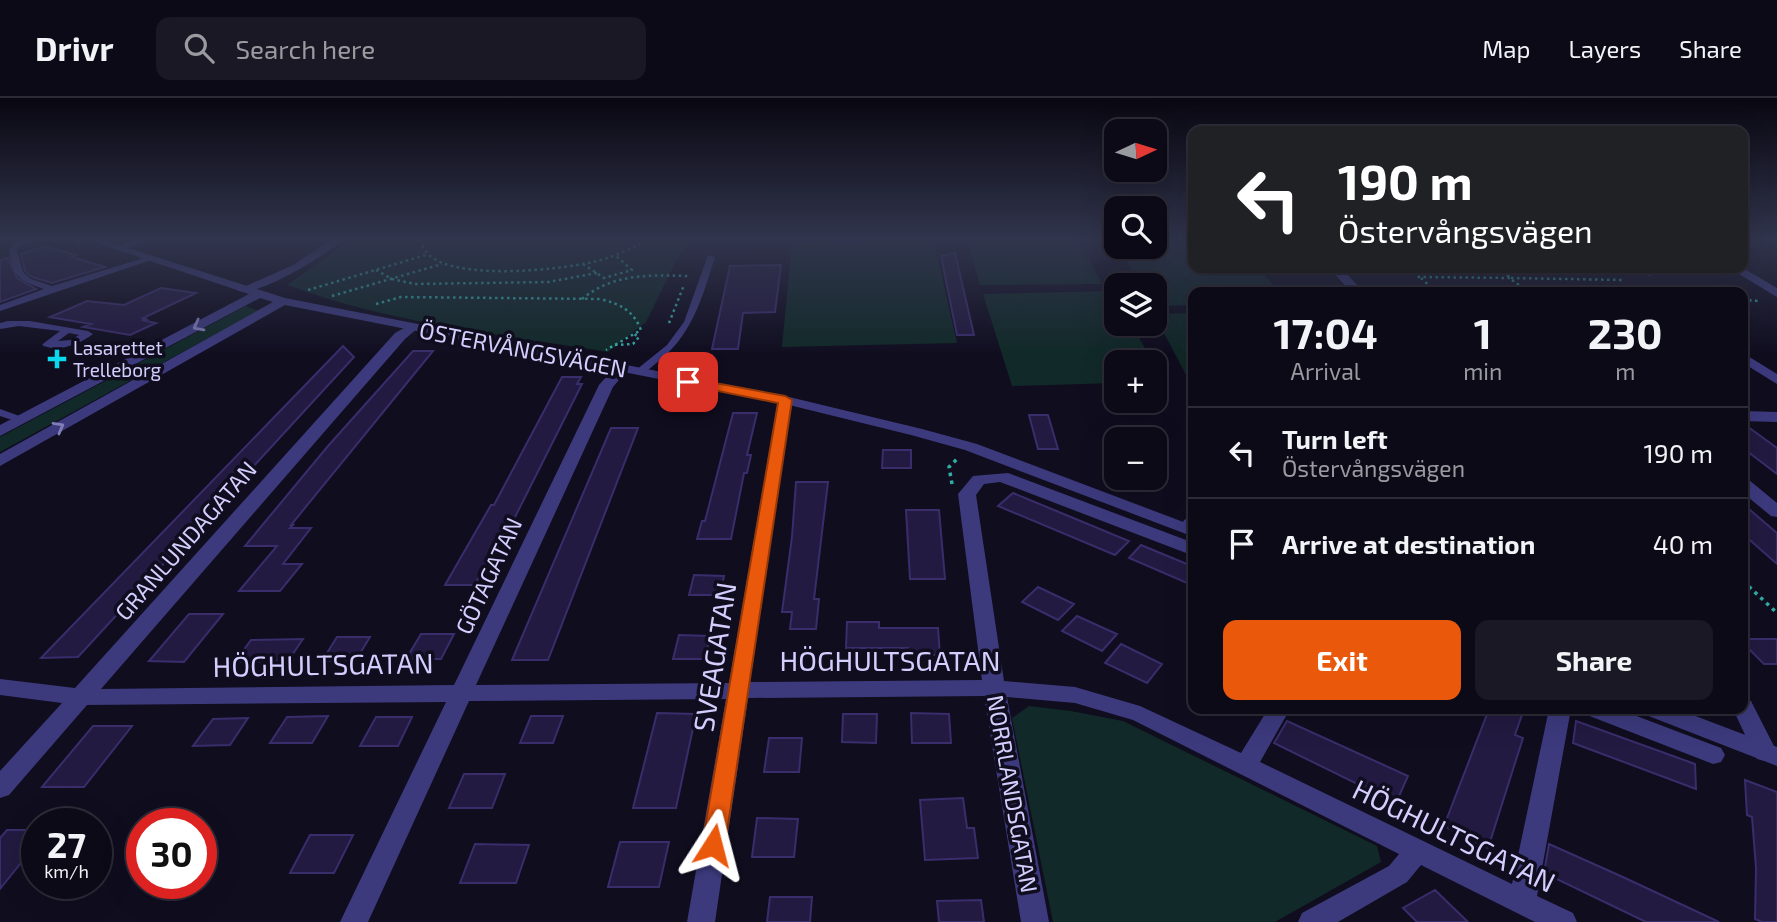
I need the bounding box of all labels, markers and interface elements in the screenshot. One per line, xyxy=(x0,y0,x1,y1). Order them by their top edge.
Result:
search box xyxy=(156,17,646,80)
text: Drivr xyxy=(35,28,114,68)
icon: search xyxy=(180,29,218,67)
text: Search here xyxy=(236,33,375,64)
text: Map xyxy=(1482,34,1530,63)
text: Layers xyxy=(1568,34,1641,63)
text: Share xyxy=(1679,34,1742,63)
north arrow xyxy=(1104,119,1167,182)
map controls xyxy=(1104,119,1167,490)
text: 190 m xyxy=(1338,151,1473,210)
icon: left xyxy=(1223,154,1314,245)
button: search xyxy=(1104,196,1167,259)
text: Östervångsvägen xyxy=(1338,211,1593,249)
button: layers xyxy=(1104,273,1167,336)
text: 17:04 xyxy=(1273,307,1378,357)
text: 1 xyxy=(1474,307,1492,357)
text: 230 xyxy=(1588,307,1663,357)
street label: ÖSTERVÅNGSVÄGEN xyxy=(417,315,629,383)
one-way arrow xyxy=(193,318,205,331)
place label: Lasarettet Trelleborg xyxy=(73,336,163,381)
marker: Lasarettet Trelleborg xyxy=(47,349,67,369)
button: + xyxy=(1104,350,1167,413)
pin xyxy=(658,352,718,412)
text: Arrival xyxy=(1291,357,1361,385)
text: min xyxy=(1463,357,1502,385)
text: m xyxy=(1615,357,1635,385)
icon: arrive xyxy=(669,363,707,401)
one-way arrow xyxy=(52,422,65,435)
text: Turn left xyxy=(1282,423,1388,454)
button: − xyxy=(1104,427,1167,490)
icon: left xyxy=(1223,434,1261,472)
text: 190 m xyxy=(1644,437,1713,468)
text: Östervångsvägen xyxy=(1282,454,1465,482)
street label: GRANLUNDAGATAN xyxy=(109,455,262,626)
street label: GÖTAGATAN xyxy=(449,513,527,638)
icon: arrive xyxy=(1223,525,1261,563)
text: Arrive at destination xyxy=(1282,528,1535,559)
text: 40 m xyxy=(1653,528,1713,559)
street label: SVEAGATAN xyxy=(685,580,743,734)
button: Exit xyxy=(1223,620,1461,700)
button: Share xyxy=(1475,620,1713,700)
street label: HÖGHULTSGATAN xyxy=(780,643,1000,677)
street label: HÖGHULTSGATAN xyxy=(212,645,434,683)
street label: NORRLANDSGATAN xyxy=(982,693,1044,895)
street label: HÖGHULTSGATAN xyxy=(1348,771,1561,899)
speed limit sign: 30 xyxy=(126,808,217,899)
position arrow xyxy=(676,808,750,882)
text: 27 xyxy=(47,823,86,865)
text: km/h xyxy=(44,860,89,882)

